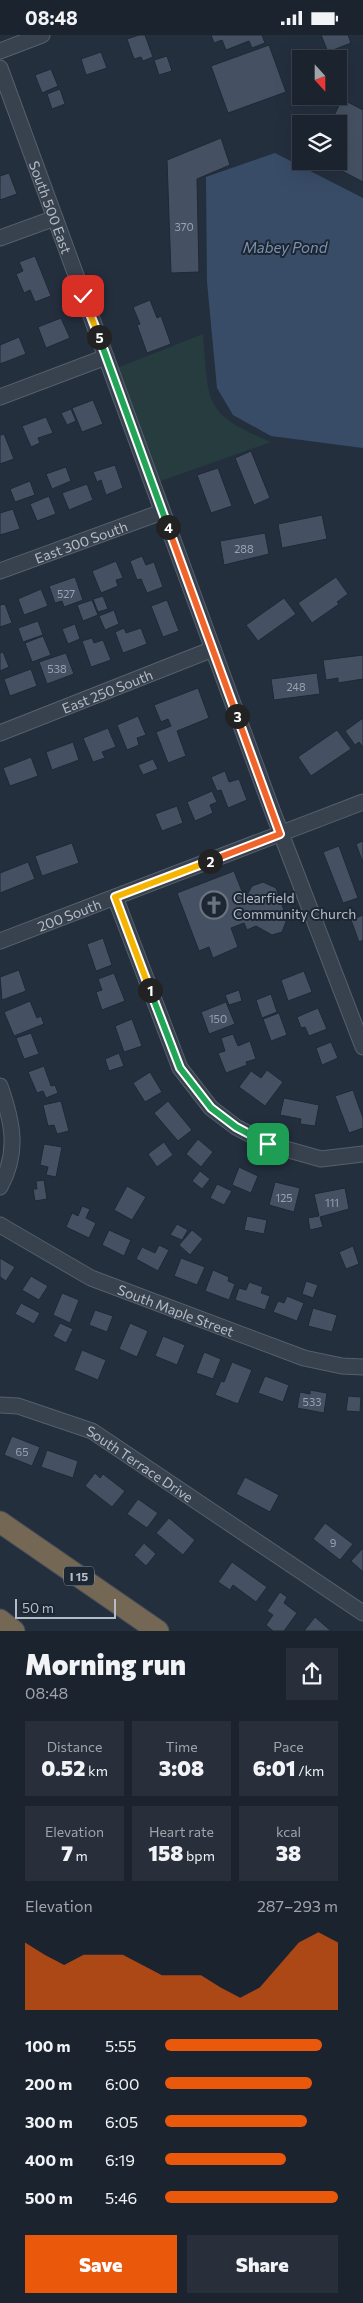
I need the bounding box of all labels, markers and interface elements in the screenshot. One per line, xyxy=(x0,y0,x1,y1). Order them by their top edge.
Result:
text: 08:48 xyxy=(25,6,78,29)
north arrow xyxy=(292,50,348,105)
map controls xyxy=(292,50,347,170)
button: layers xyxy=(292,115,347,170)
street label: South 500 East xyxy=(26,158,76,256)
house number: 370 xyxy=(174,220,194,233)
water label: Mabey Pond xyxy=(243,238,329,256)
pin xyxy=(62,275,104,317)
icon: check xyxy=(69,282,97,310)
pin: 5 xyxy=(86,325,112,349)
text: 5 xyxy=(95,329,104,346)
pin: 4 xyxy=(156,515,180,539)
street label: East 300 South xyxy=(32,517,130,566)
text: 4 xyxy=(164,519,173,536)
house number: 288 xyxy=(234,542,254,555)
house number: 527 xyxy=(57,587,75,600)
house number: 538 xyxy=(47,662,67,675)
street label: East 250 South xyxy=(59,665,155,716)
house number: 248 xyxy=(286,680,306,693)
pin: 3 xyxy=(224,703,250,729)
text: 3 xyxy=(233,708,242,725)
pin: 2 xyxy=(198,849,222,873)
text: 2 xyxy=(207,853,214,870)
place label: Clearfield Community Church xyxy=(233,889,356,922)
church icon: Clearfield Community Church xyxy=(199,890,229,920)
street label: 200 South xyxy=(35,895,103,934)
pin: 1 xyxy=(138,977,162,1003)
text: 1 xyxy=(147,982,154,999)
house number: 150 xyxy=(209,1012,227,1025)
pin xyxy=(247,1123,289,1165)
icon: arrive xyxy=(254,1130,282,1158)
house number: 125 xyxy=(275,1191,293,1204)
house number: 111 xyxy=(325,1196,339,1209)
street label: South Maple Street xyxy=(115,1280,237,1340)
house number: 533 xyxy=(303,1395,321,1408)
street label: South Terrace Drive xyxy=(85,1421,197,1505)
house number: 65 xyxy=(16,1445,29,1458)
house number: 9 xyxy=(330,1536,337,1549)
road number: I 15 xyxy=(64,1567,94,1585)
scale bar xyxy=(15,1595,116,1619)
text: 50 m xyxy=(22,1599,54,1616)
text: Morning run xyxy=(25,1647,186,1681)
button: share xyxy=(286,1648,338,1700)
text: 08:48 xyxy=(25,1683,68,1702)
text: Distance xyxy=(47,1738,102,1755)
text: Time xyxy=(165,1738,198,1755)
text: Pace xyxy=(273,1738,304,1755)
text: 0.52 xyxy=(41,1755,85,1780)
text: 3:08 xyxy=(159,1755,204,1780)
text: 6:01 xyxy=(253,1755,296,1780)
text: km xyxy=(85,1762,108,1779)
text: /km xyxy=(296,1762,324,1779)
text: Elevation xyxy=(45,1823,104,1840)
text: Heart rate xyxy=(149,1823,214,1840)
text: kcal xyxy=(276,1823,301,1840)
text: 7 xyxy=(61,1840,73,1865)
text: 158 xyxy=(148,1840,183,1865)
text: 38 xyxy=(276,1840,301,1865)
text: m xyxy=(73,1847,88,1864)
text: bpm xyxy=(183,1847,215,1864)
text: Elevation xyxy=(25,1896,93,1915)
text: 287–293 m xyxy=(257,1896,338,1915)
text: 100 m xyxy=(25,2036,71,2055)
text: 5:55 xyxy=(105,2036,136,2055)
text: 200 m xyxy=(25,2074,72,2093)
text: 6:00 xyxy=(105,2074,139,2093)
text: 300 m xyxy=(25,2112,73,2131)
text: 6:05 xyxy=(105,2112,138,2131)
text: 400 m xyxy=(25,2150,73,2169)
text: 6:19 xyxy=(105,2150,135,2169)
text: 500 m xyxy=(25,2188,73,2207)
text: 5:46 xyxy=(105,2188,137,2207)
button: Save xyxy=(25,2235,177,2293)
button: Share xyxy=(187,2235,338,2293)

